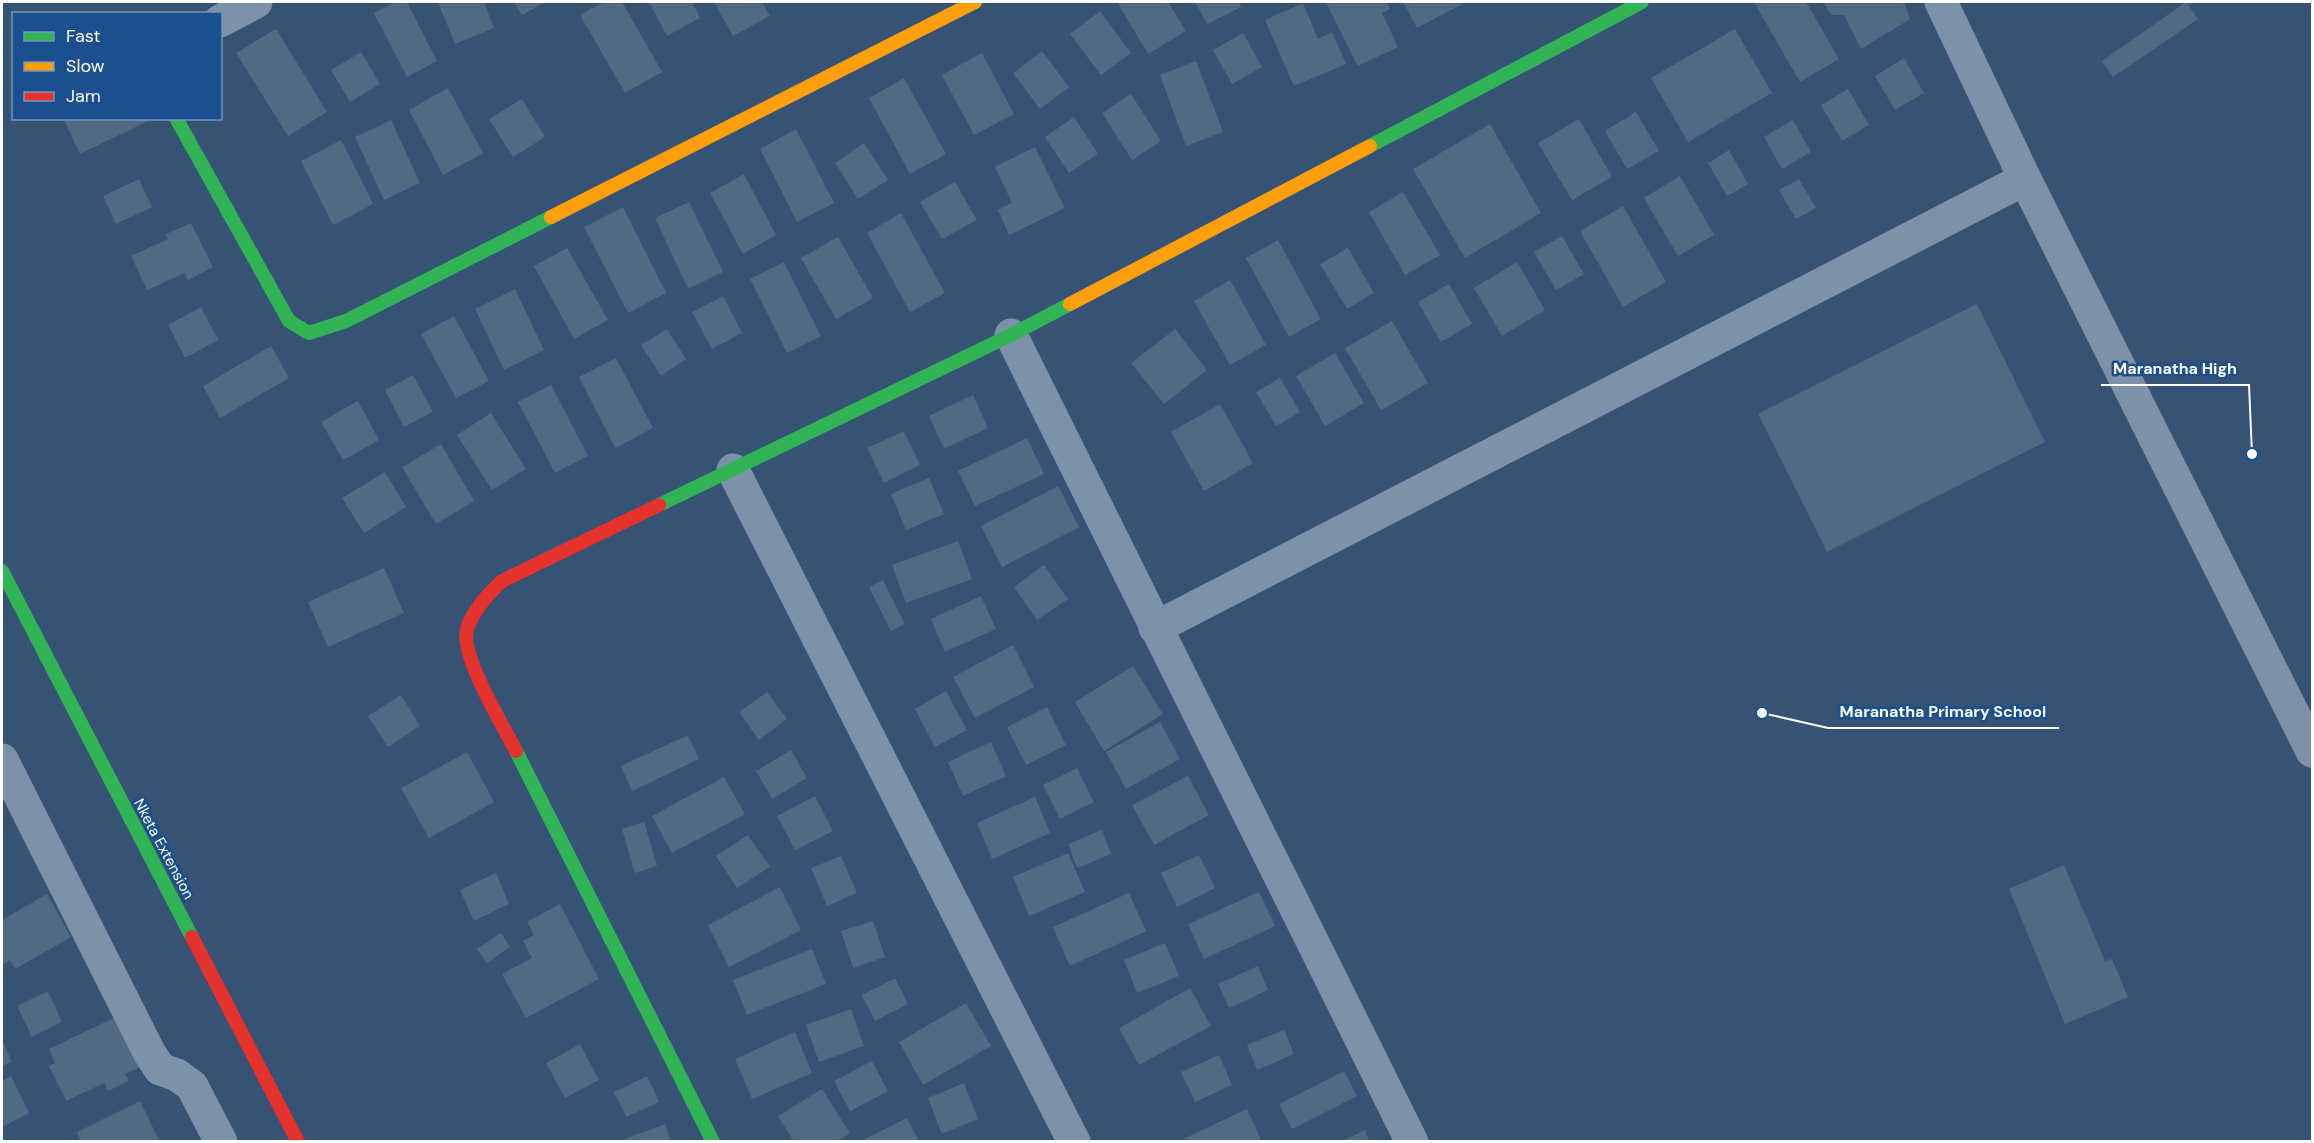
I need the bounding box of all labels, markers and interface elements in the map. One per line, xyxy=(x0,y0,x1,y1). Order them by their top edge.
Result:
legend xyxy=(12,12,222,120)
text: Fast xyxy=(66,24,101,48)
text: Slow xyxy=(66,54,105,78)
text: Jam xyxy=(66,84,101,108)
callout: Maranatha High xyxy=(2101,351,2249,385)
text: Maranatha High xyxy=(2113,358,2237,379)
callout: Maranatha Primary School xyxy=(1828,694,2059,728)
text: Maranatha Primary School xyxy=(1840,701,2046,722)
street label: Nketa Extension xyxy=(129,795,199,903)

